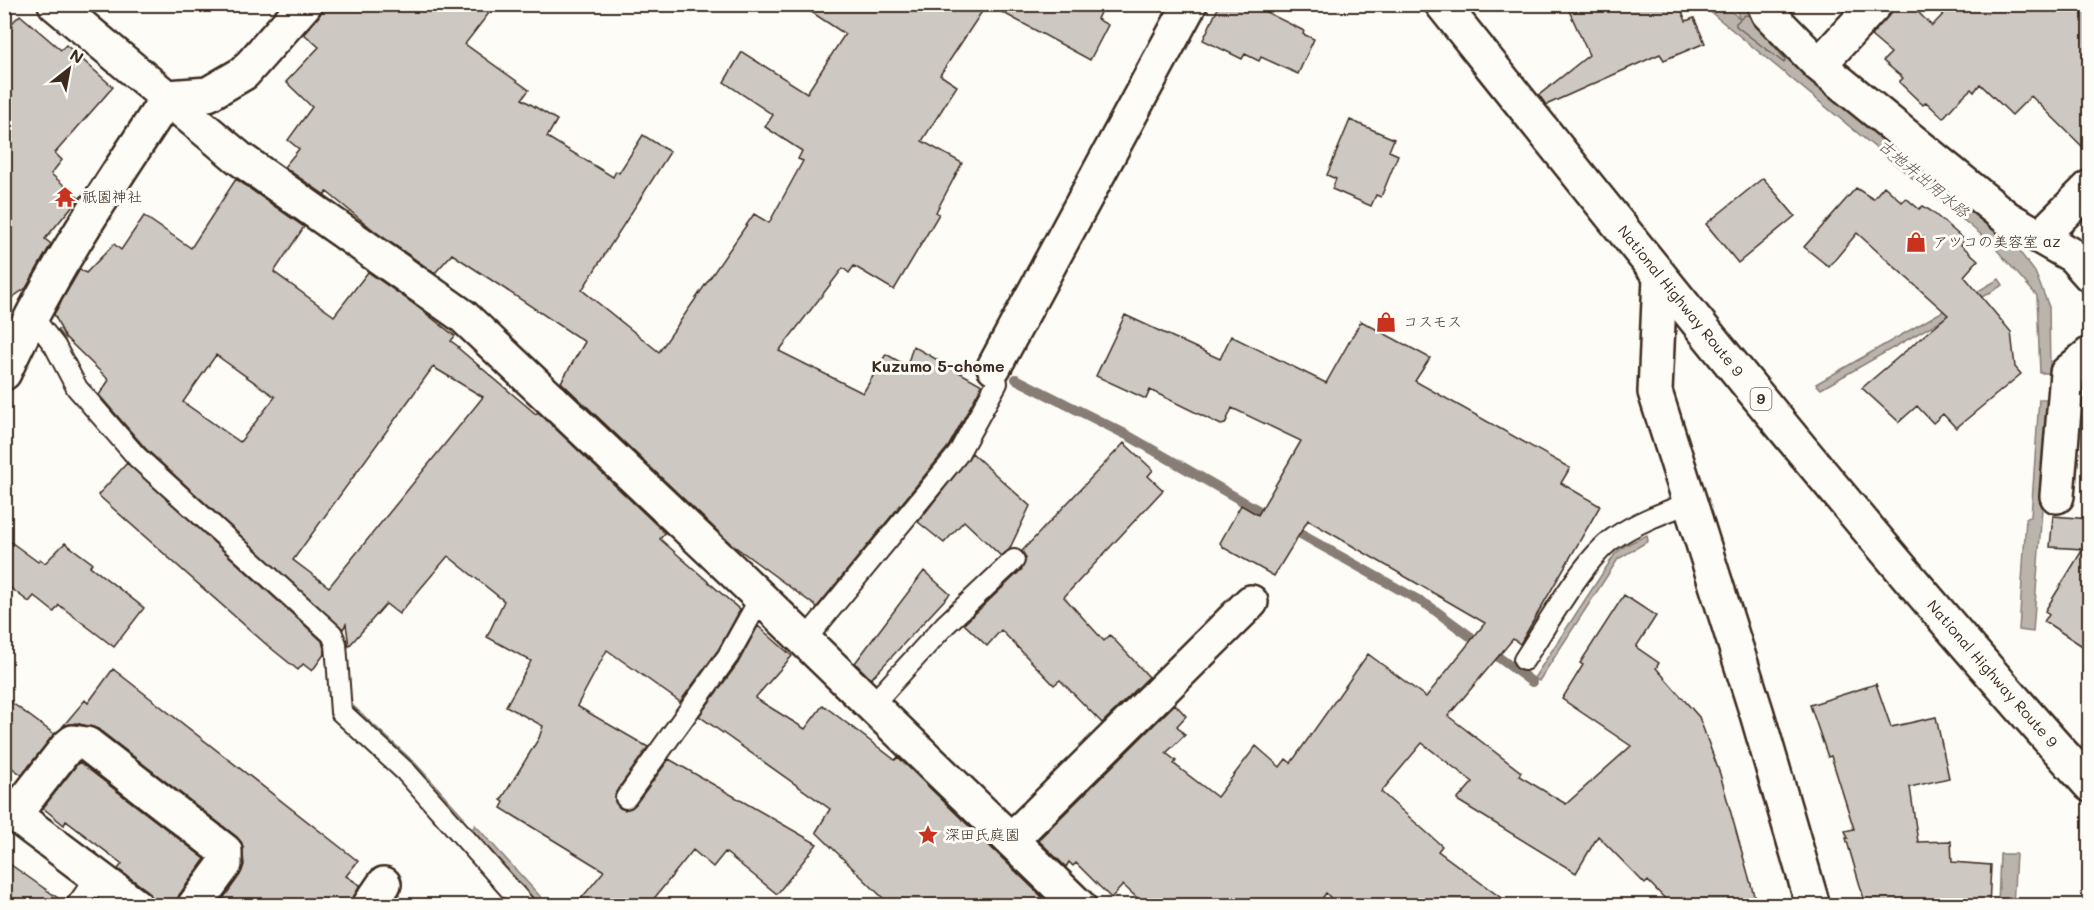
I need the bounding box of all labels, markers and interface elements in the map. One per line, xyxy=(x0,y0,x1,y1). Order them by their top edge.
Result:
north arrow xyxy=(39,39,99,99)
text: N xyxy=(66,44,88,68)
water label: 古地井出用水路 xyxy=(1875,134,1975,222)
temple icon: 祇園神社 xyxy=(53,185,77,209)
place label: 祇園神社 xyxy=(82,186,142,206)
street label: National Highway Route 9 xyxy=(1614,221,1749,380)
shop icon: アツコの美容室 az xyxy=(1904,230,1928,254)
place label: アツコの美容室 az xyxy=(1933,231,2061,251)
shop icon: コスモス xyxy=(1374,310,1398,334)
place label: コスモス xyxy=(1403,311,1462,331)
district label: Kuzumo 5-chome xyxy=(872,355,1005,376)
road number: 9 xyxy=(1750,388,1772,410)
street label: National Highway Route 9 xyxy=(1923,595,2063,751)
place icon: 深田氏庭園 xyxy=(916,823,940,847)
place label: 深田氏庭園 xyxy=(945,824,1020,844)

